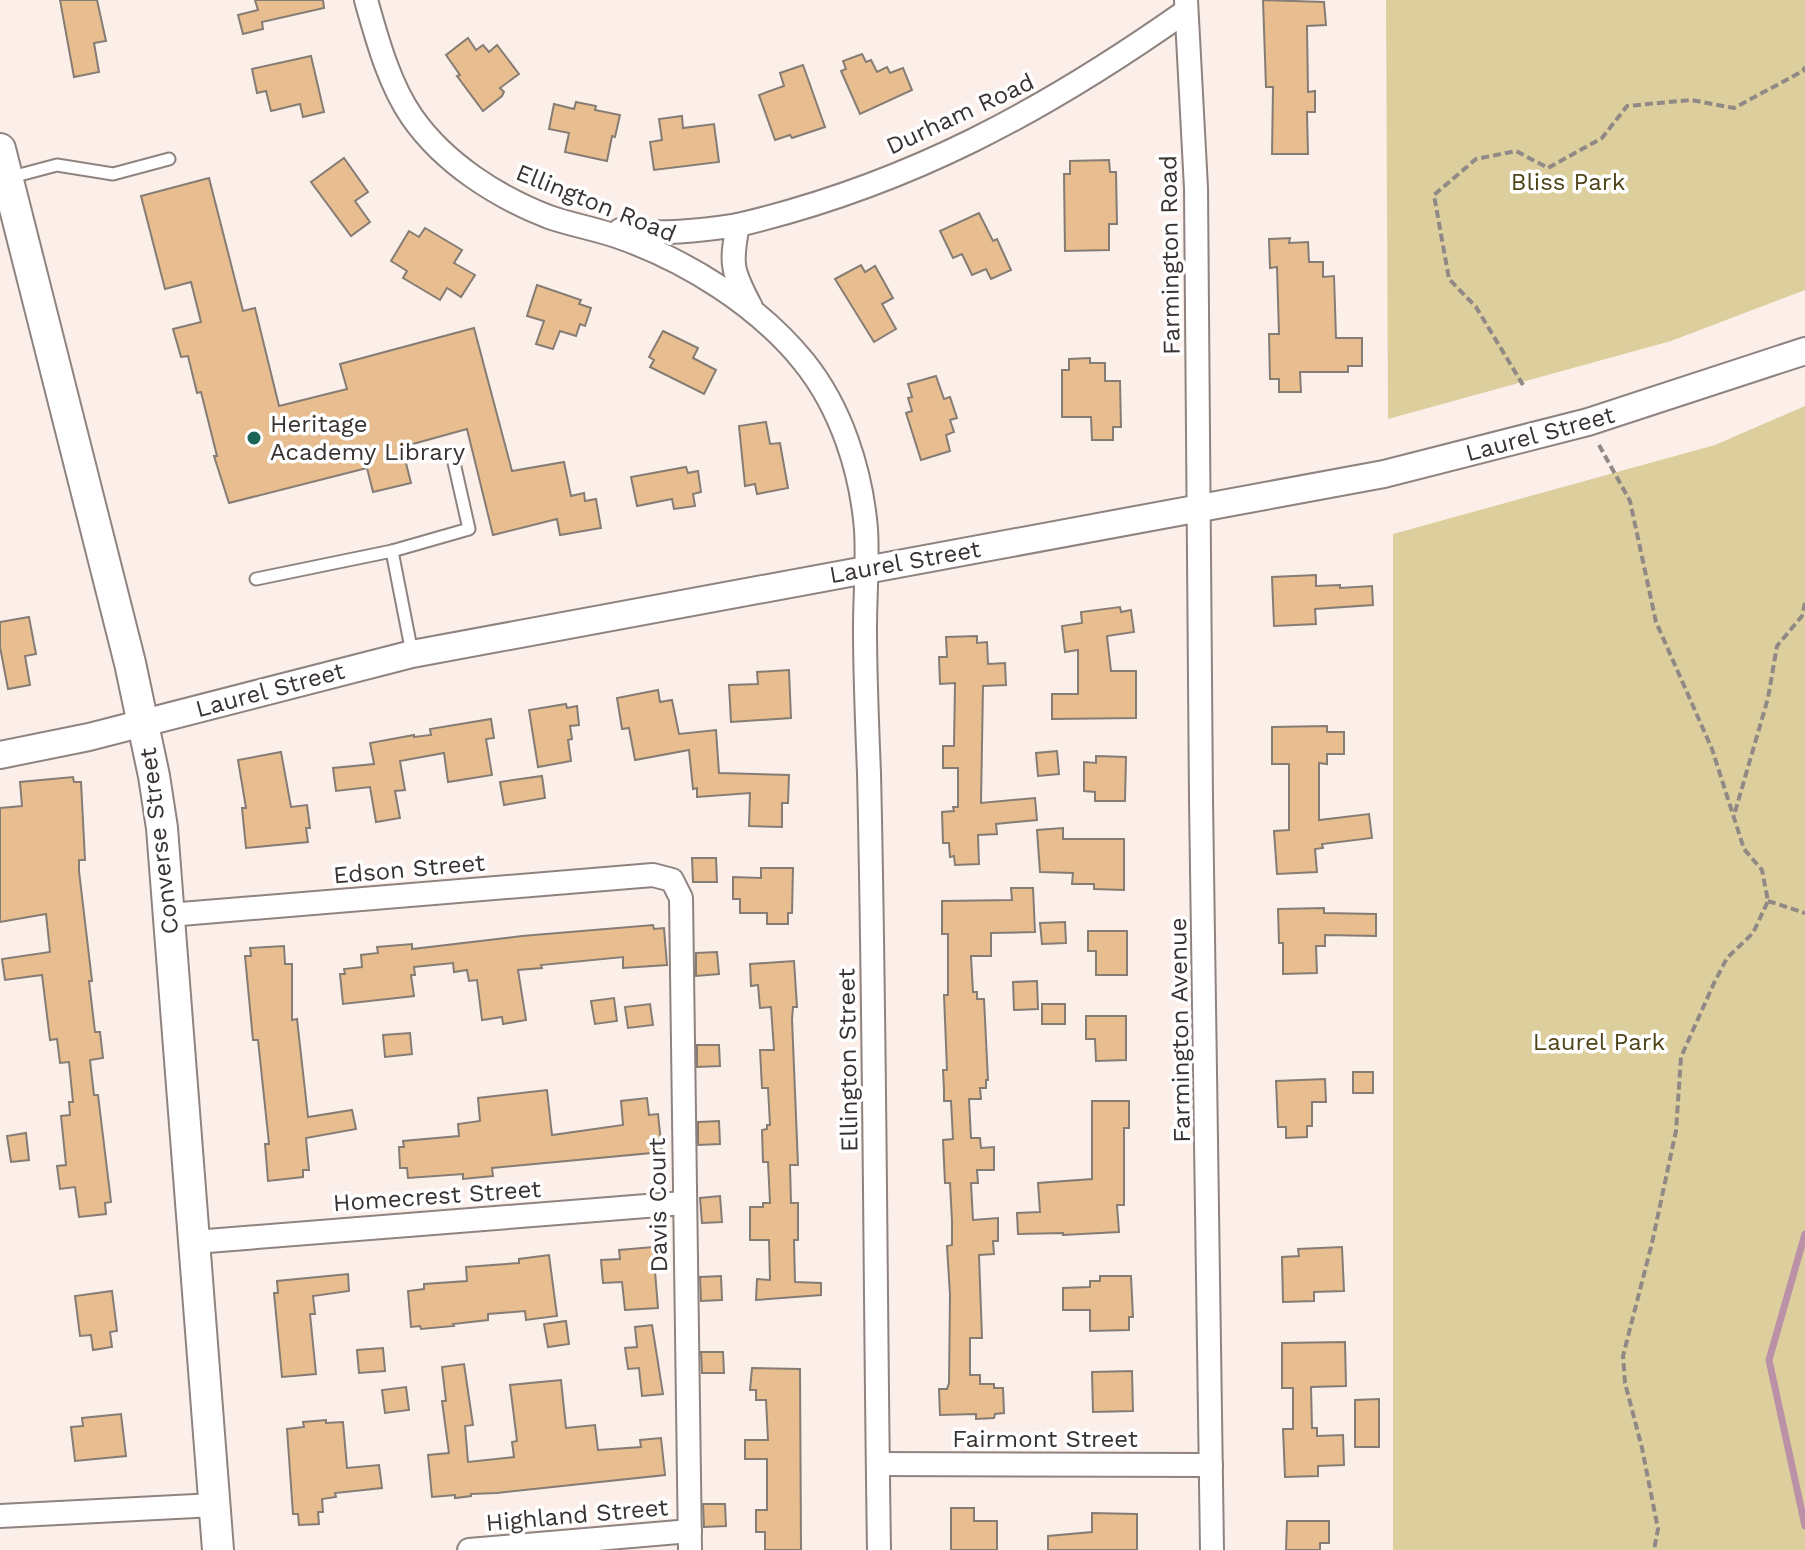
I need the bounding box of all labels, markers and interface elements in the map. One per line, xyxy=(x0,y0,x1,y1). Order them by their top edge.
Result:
street label: Durham Road xyxy=(882,68,1038,160)
street label: Farmington Road xyxy=(1154,155,1186,355)
street label: Ellington Road xyxy=(512,158,680,248)
park label: Bliss Park xyxy=(1511,168,1626,196)
street label: Laurel Street xyxy=(1463,401,1617,467)
place label: Heritage Academy Library xyxy=(270,410,466,466)
marker: Heritage Academy Library xyxy=(245,429,263,447)
street label: Laurel Street xyxy=(827,535,983,589)
street label: Laurel Street xyxy=(193,657,347,723)
street label: Converse Street xyxy=(134,746,184,936)
street label: Edson Street xyxy=(332,848,486,890)
street label: Farmington Avenue xyxy=(1164,917,1196,1143)
street label: Ellington Street xyxy=(832,968,864,1152)
park label: Laurel Park xyxy=(1533,1028,1666,1056)
street label: Davis Court xyxy=(643,1137,673,1273)
street label: Homecrest Street xyxy=(332,1175,542,1217)
street label: Fairmont Street xyxy=(952,1425,1138,1453)
street label: Highland Street xyxy=(485,1493,669,1537)

